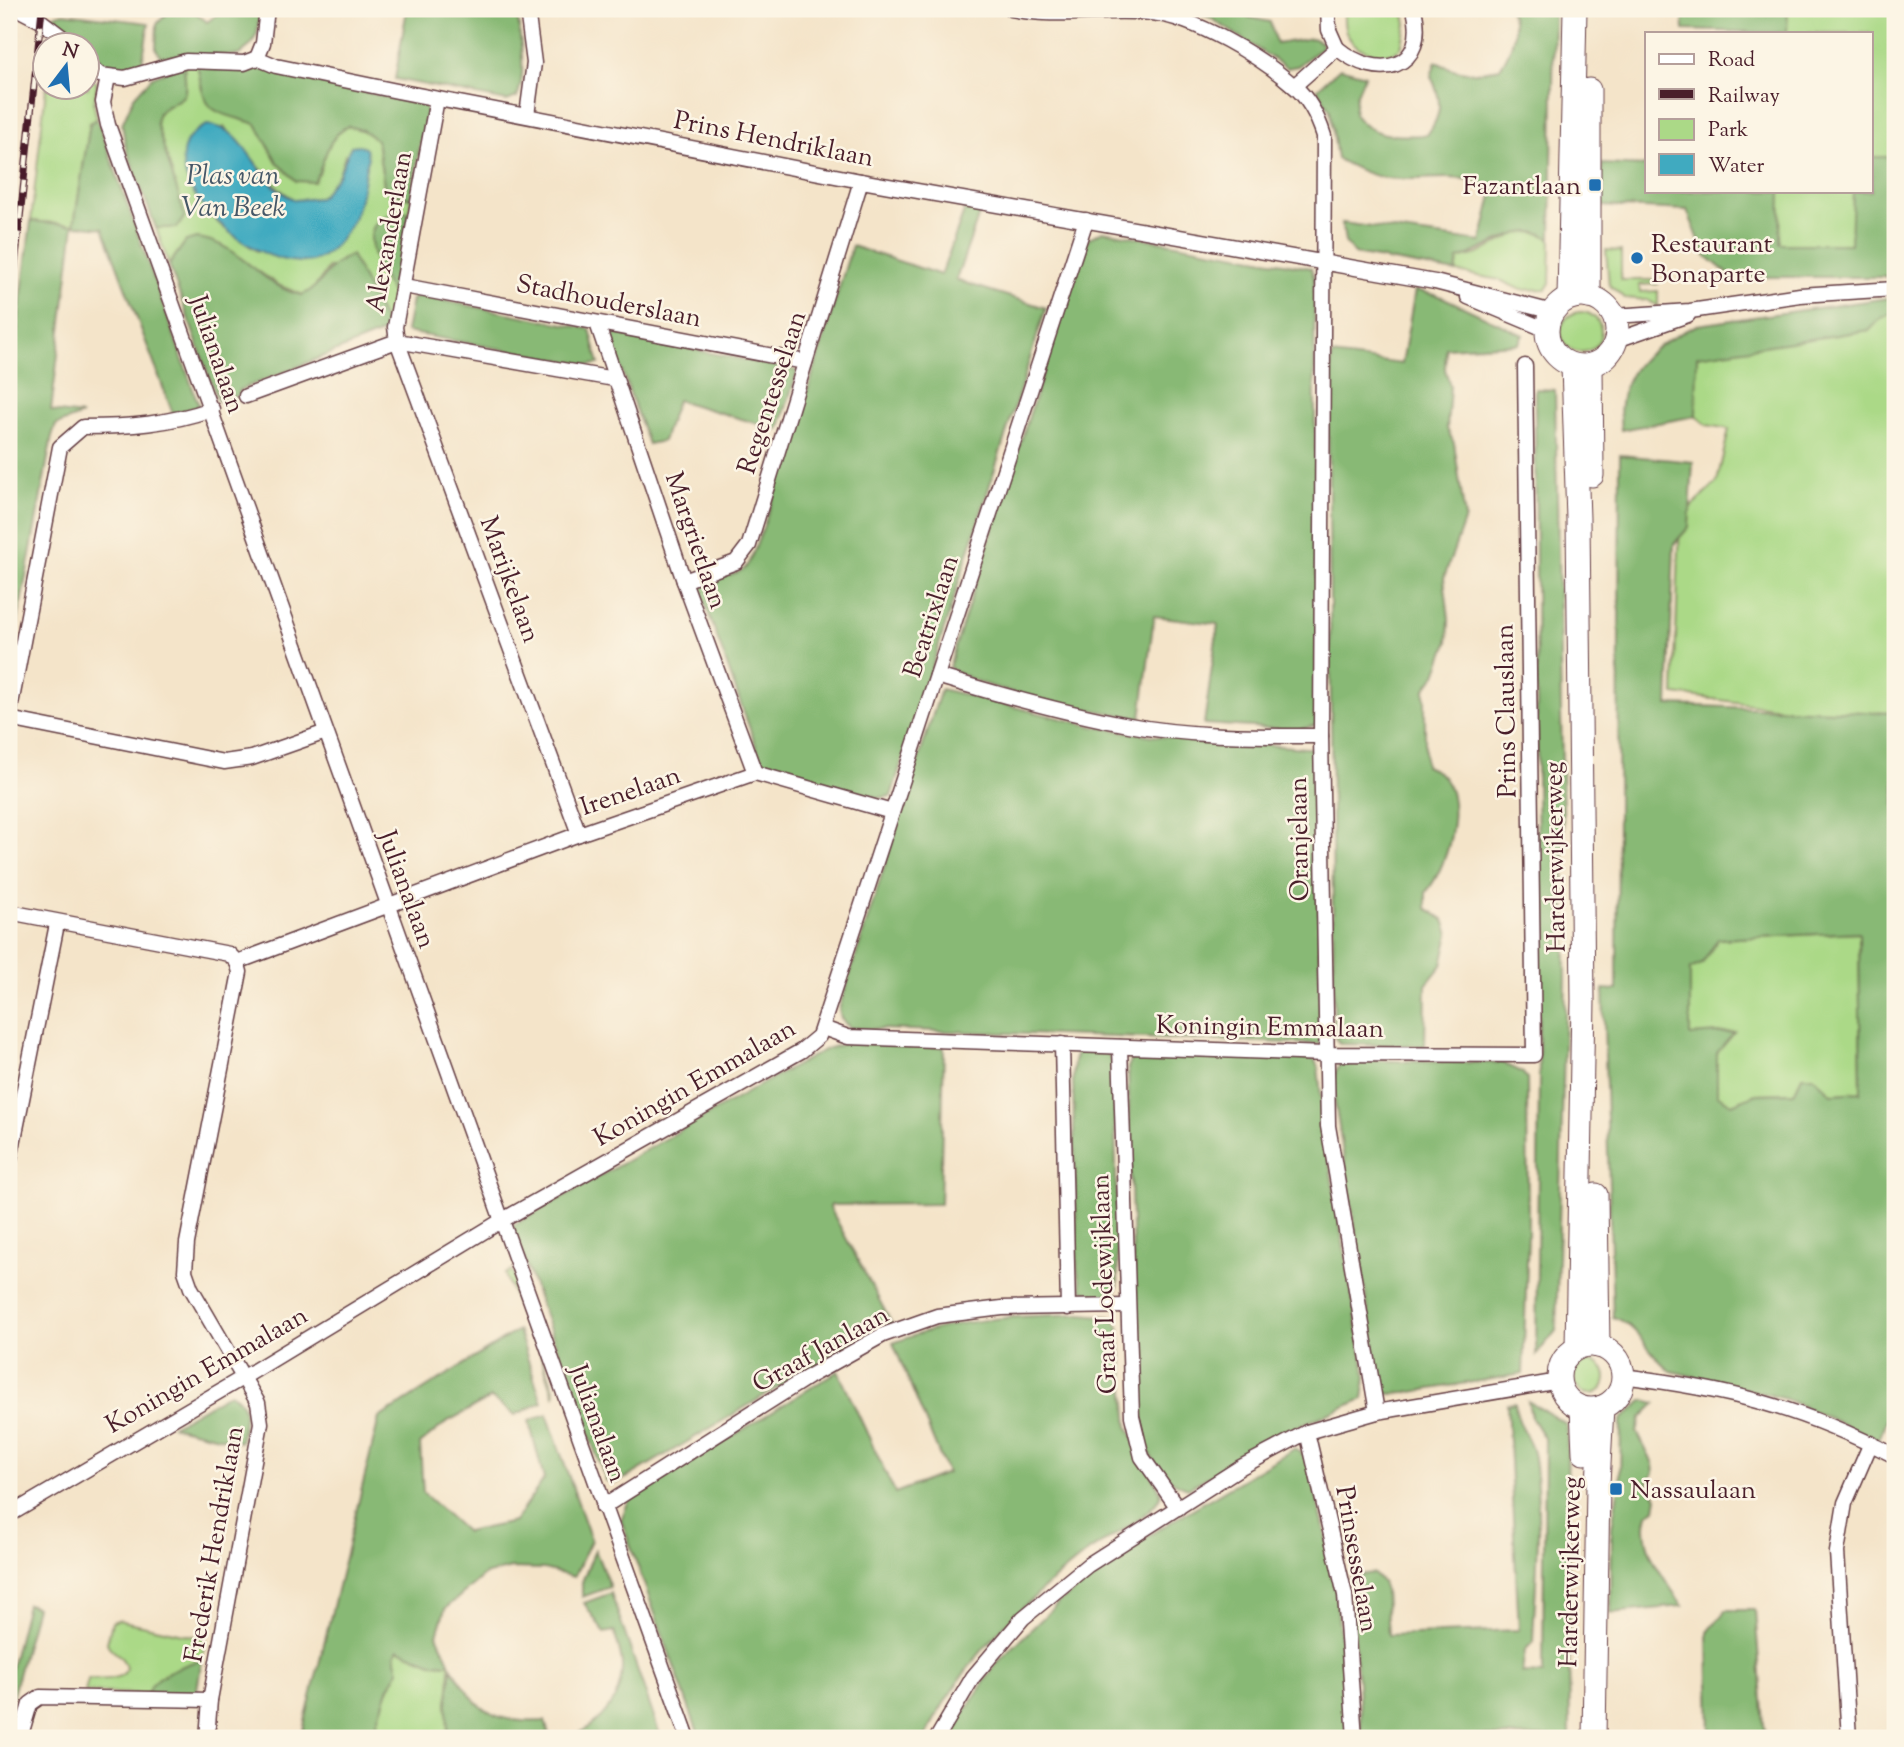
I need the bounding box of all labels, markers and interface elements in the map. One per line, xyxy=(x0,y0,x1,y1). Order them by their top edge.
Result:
north arrow xyxy=(32,32,102,102)
legend xyxy=(1645,32,1872,192)
text: N xyxy=(59,37,81,67)
text: Road xyxy=(1708,46,1755,76)
text: Railway xyxy=(1708,82,1780,112)
street label: Prins Hendriklaan xyxy=(671,103,877,178)
text: Park xyxy=(1708,116,1749,146)
street label: Alexanderlaan xyxy=(358,148,423,316)
text: Water xyxy=(1708,152,1765,182)
water label: Plas van Van Beek xyxy=(181,157,285,229)
place label: Fazantlaan xyxy=(1463,169,1581,206)
marker: Fazantlaan xyxy=(1587,177,1603,193)
place label: Restaurant Bonaparte xyxy=(1651,227,1773,294)
marker: Restaurant Bonaparte xyxy=(1629,250,1645,266)
street label: Stadhouderslaan xyxy=(513,266,704,339)
street label: Julianalaan xyxy=(177,289,253,419)
street label: Regentesselaan xyxy=(730,306,817,479)
street label: Margrietlaan xyxy=(654,467,735,614)
street label: Marijkelaan xyxy=(469,511,549,648)
street label: Beatrixlaan xyxy=(895,551,970,683)
street label: Prins Clauslaan xyxy=(1487,624,1528,798)
street label: Irenelaan xyxy=(576,758,686,827)
street label: Harderwijkerweg xyxy=(1536,761,1577,953)
street label: Oranjelaan xyxy=(1281,776,1320,902)
street label: Julianalaan xyxy=(367,824,444,954)
street label: Koningin Emmalaan xyxy=(1156,1008,1384,1049)
street label: Koningin Emmalaan xyxy=(587,1011,803,1157)
street label: Graaf Lodewijklaan xyxy=(1083,1173,1128,1395)
street label: Graaf Janlaan xyxy=(746,1297,896,1403)
street label: Koningin Emmalaan xyxy=(99,1298,315,1444)
street label: Julianalaan xyxy=(558,1358,635,1488)
street label: Frederik Hendriklaan xyxy=(176,1423,254,1666)
place label: Nassaulaan xyxy=(1630,1473,1756,1510)
street label: Harderwijkerweg xyxy=(1551,1476,1592,1668)
marker: Nassaulaan xyxy=(1608,1481,1624,1497)
street label: Prinsesselaan xyxy=(1324,1483,1387,1636)

